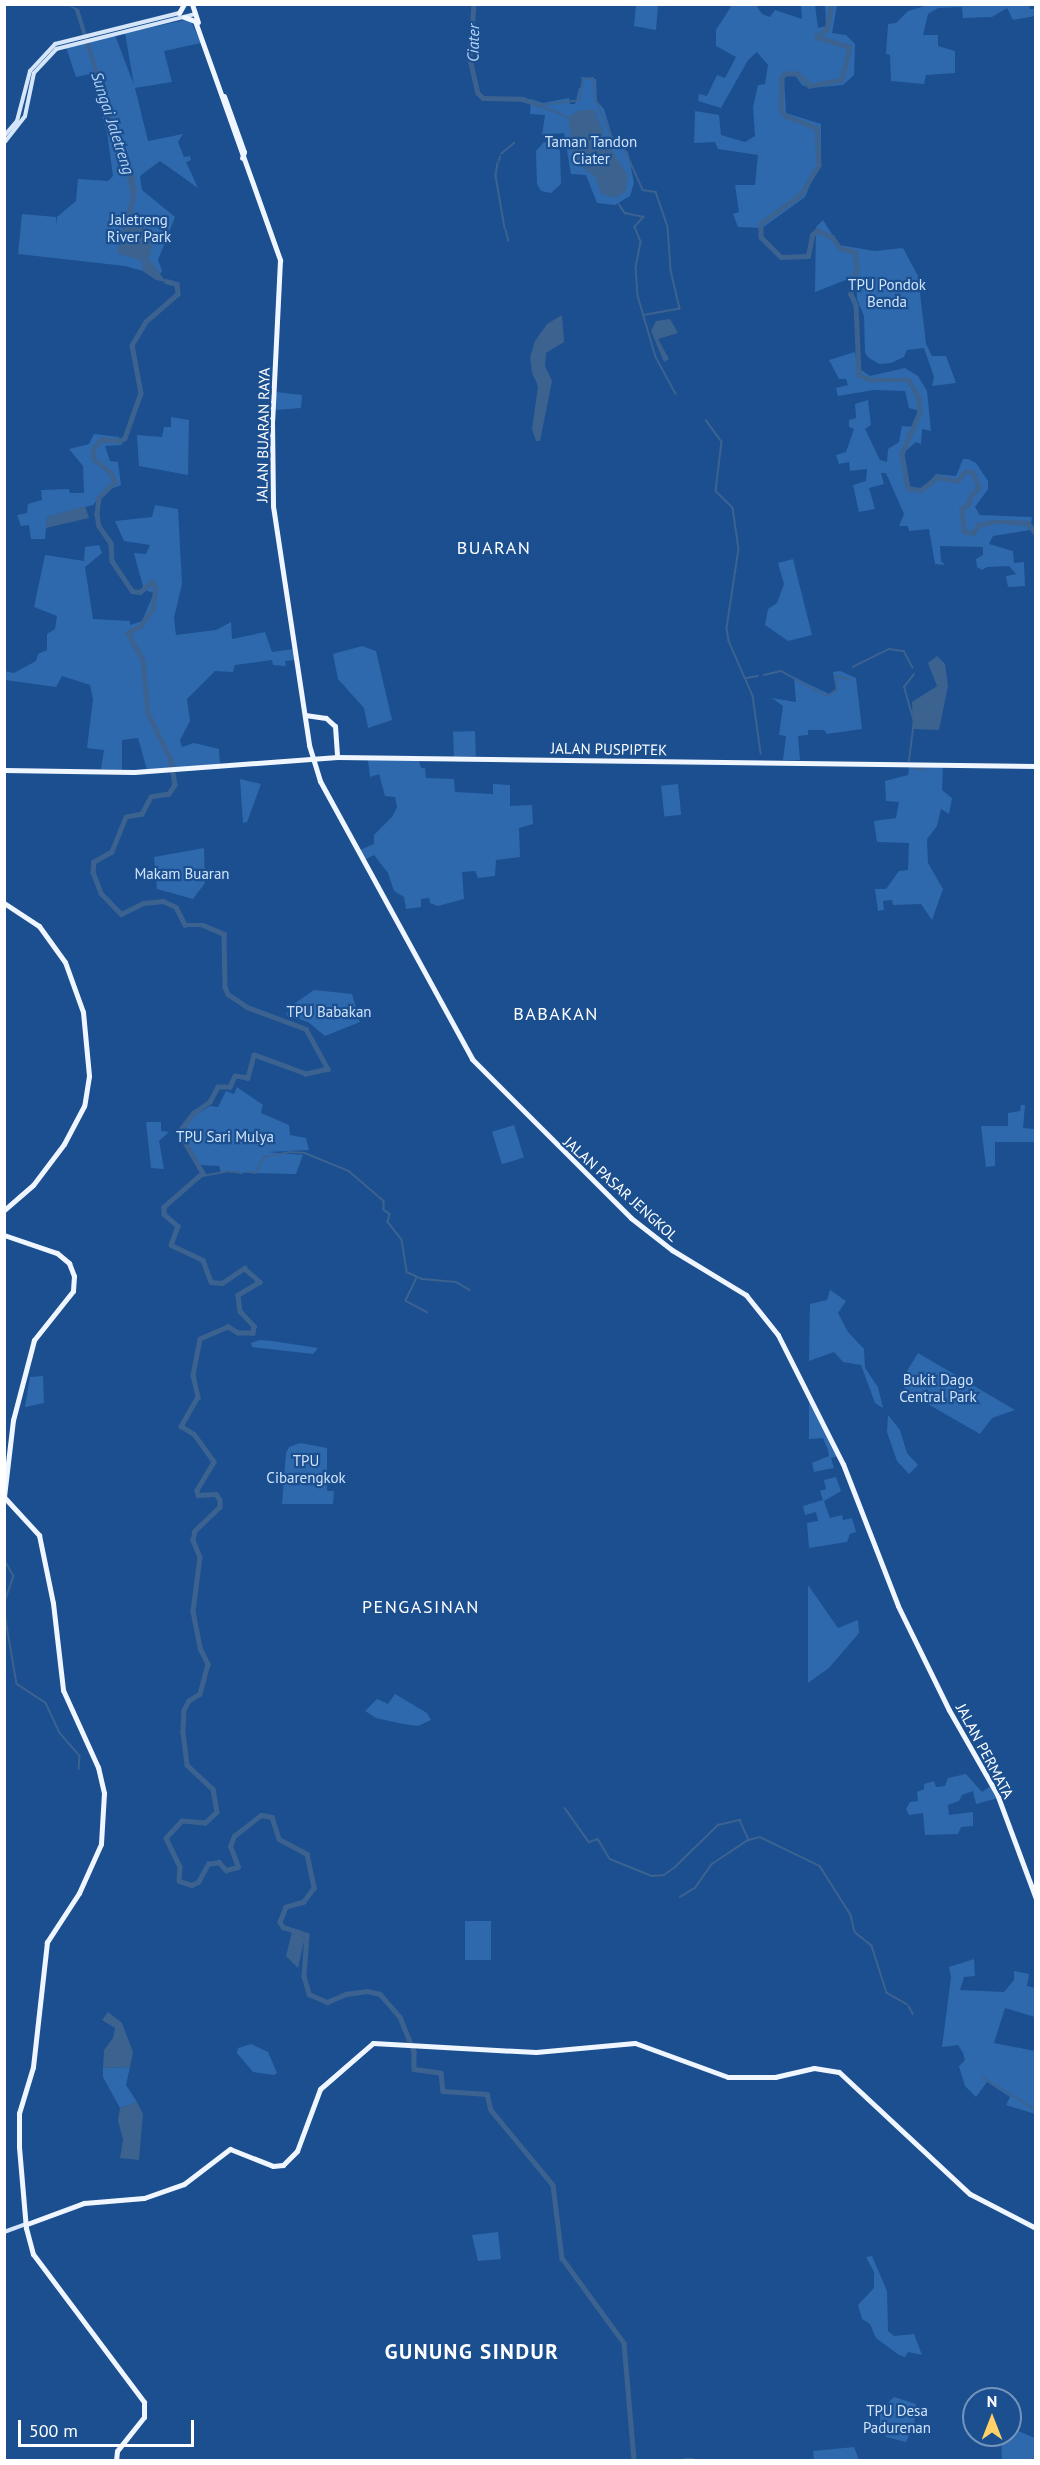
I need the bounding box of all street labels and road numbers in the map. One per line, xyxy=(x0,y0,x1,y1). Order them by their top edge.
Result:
street label: JALAN BUARAN RAYA xyxy=(253,367,273,503)
street label: JALAN PUSPIPTEK xyxy=(551,739,667,759)
street label: JALAN PASAR JENGKOL xyxy=(560,1133,682,1245)
street label: JALAN PERMATA xyxy=(952,1700,1018,1802)

